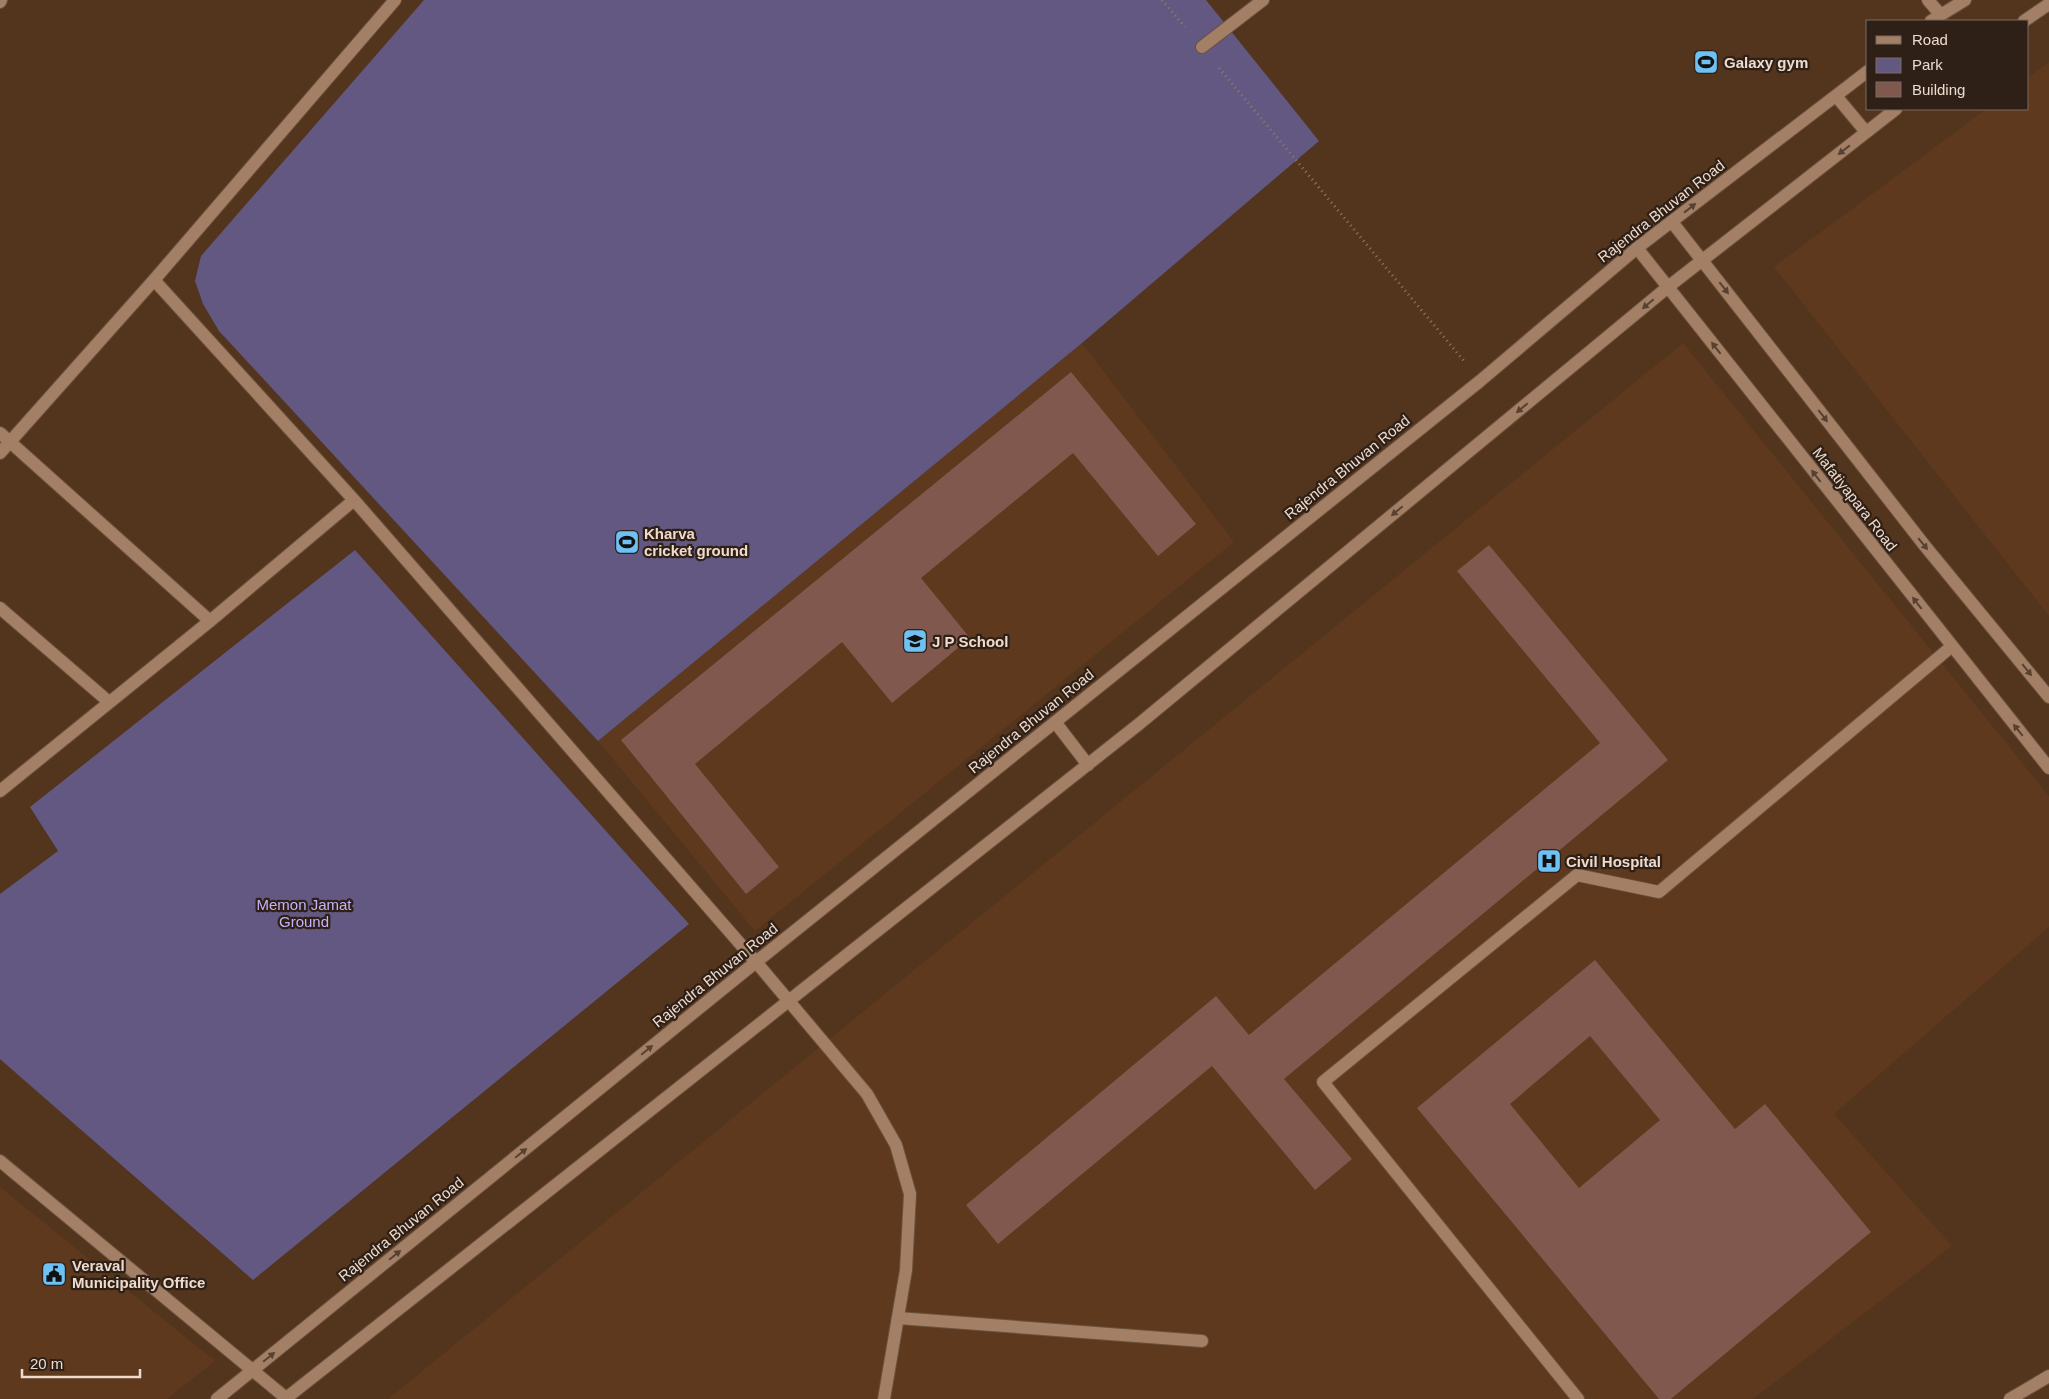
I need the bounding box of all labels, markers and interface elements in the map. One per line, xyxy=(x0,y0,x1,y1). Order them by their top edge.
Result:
legend xyxy=(1866,20,2029,110)
text: Road xyxy=(1912,31,1948,48)
sports icon: Galaxy gym xyxy=(1693,49,1719,75)
place label: Galaxy gym xyxy=(1724,54,1808,71)
text: Park xyxy=(1912,56,1943,73)
text: Building xyxy=(1912,81,1965,98)
one-way arrow xyxy=(1838,144,1851,155)
street label: Rajendra Bhuvan Road xyxy=(1594,156,1728,266)
one-way arrow xyxy=(1683,203,1697,213)
one-way arrow xyxy=(1718,281,1729,294)
one-way arrow xyxy=(1641,299,1654,310)
one-way arrow xyxy=(1710,342,1721,355)
one-way arrow xyxy=(1516,402,1529,413)
one-way arrow xyxy=(1818,409,1829,422)
street label: Rajendra Bhuvan Road xyxy=(1281,411,1413,523)
street label: Mafatiyapara Road xyxy=(1809,444,1901,554)
one-way arrow xyxy=(1811,469,1822,482)
one-way arrow xyxy=(1391,506,1404,517)
place label: Kharva cricket ground xyxy=(644,525,748,559)
sports icon: Kharva cricket ground xyxy=(614,529,640,555)
one-way arrow xyxy=(1918,537,1929,550)
one-way arrow xyxy=(1912,596,1922,610)
school or university icon: J P School xyxy=(902,628,928,654)
place label: J P School xyxy=(932,633,1008,650)
one-way arrow xyxy=(2021,663,2032,676)
street label: Rajendra Bhuvan Road xyxy=(965,665,1097,777)
one-way arrow xyxy=(2013,724,2024,737)
hospital icon: Civil Hospital xyxy=(1536,848,1562,874)
place label: Civil Hospital xyxy=(1566,853,1661,870)
park label: Memon Jamat Ground xyxy=(256,896,352,930)
street label: Rajendra Bhuvan Road xyxy=(649,919,781,1031)
one-way arrow xyxy=(641,1045,654,1056)
one-way arrow xyxy=(514,1147,527,1158)
street label: Rajendra Bhuvan Road xyxy=(335,1173,467,1285)
one-way arrow xyxy=(388,1250,401,1261)
place label: Veraval Municipality Office xyxy=(72,1257,205,1291)
public building icon: Veraval Municipality Office xyxy=(41,1261,67,1287)
scale bar xyxy=(22,1346,140,1378)
one-way arrow xyxy=(262,1352,275,1363)
text: 20 m xyxy=(30,1355,63,1372)

